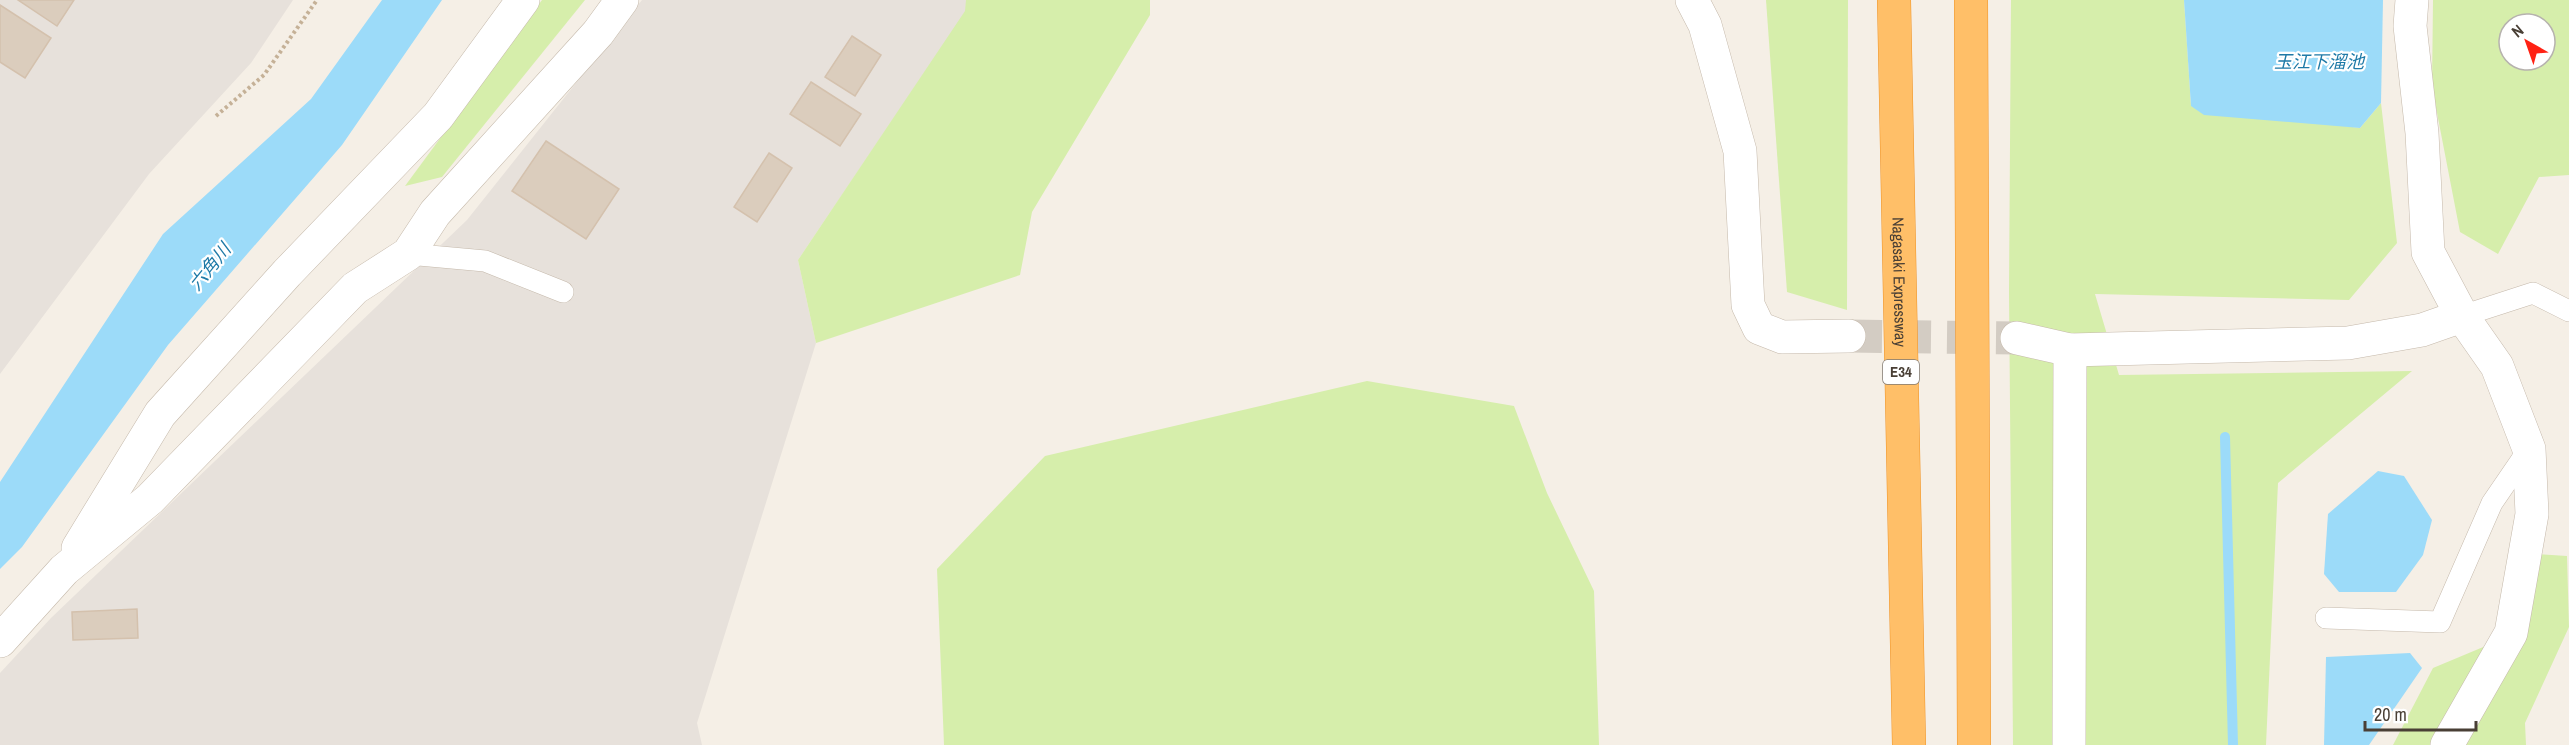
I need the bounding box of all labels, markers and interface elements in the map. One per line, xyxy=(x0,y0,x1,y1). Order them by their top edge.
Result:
north arrow xyxy=(2497,12,2557,72)
text: N xyxy=(2507,19,2528,42)
water label: 玉江下溜池 xyxy=(2274,49,2366,74)
street label: Nagasaki Expressway xyxy=(1887,217,1912,348)
water label: 六角川 xyxy=(183,236,238,296)
road number: E34 xyxy=(1883,360,1919,384)
scale bar xyxy=(2365,694,2476,732)
text: 20 m xyxy=(2374,702,2407,727)

